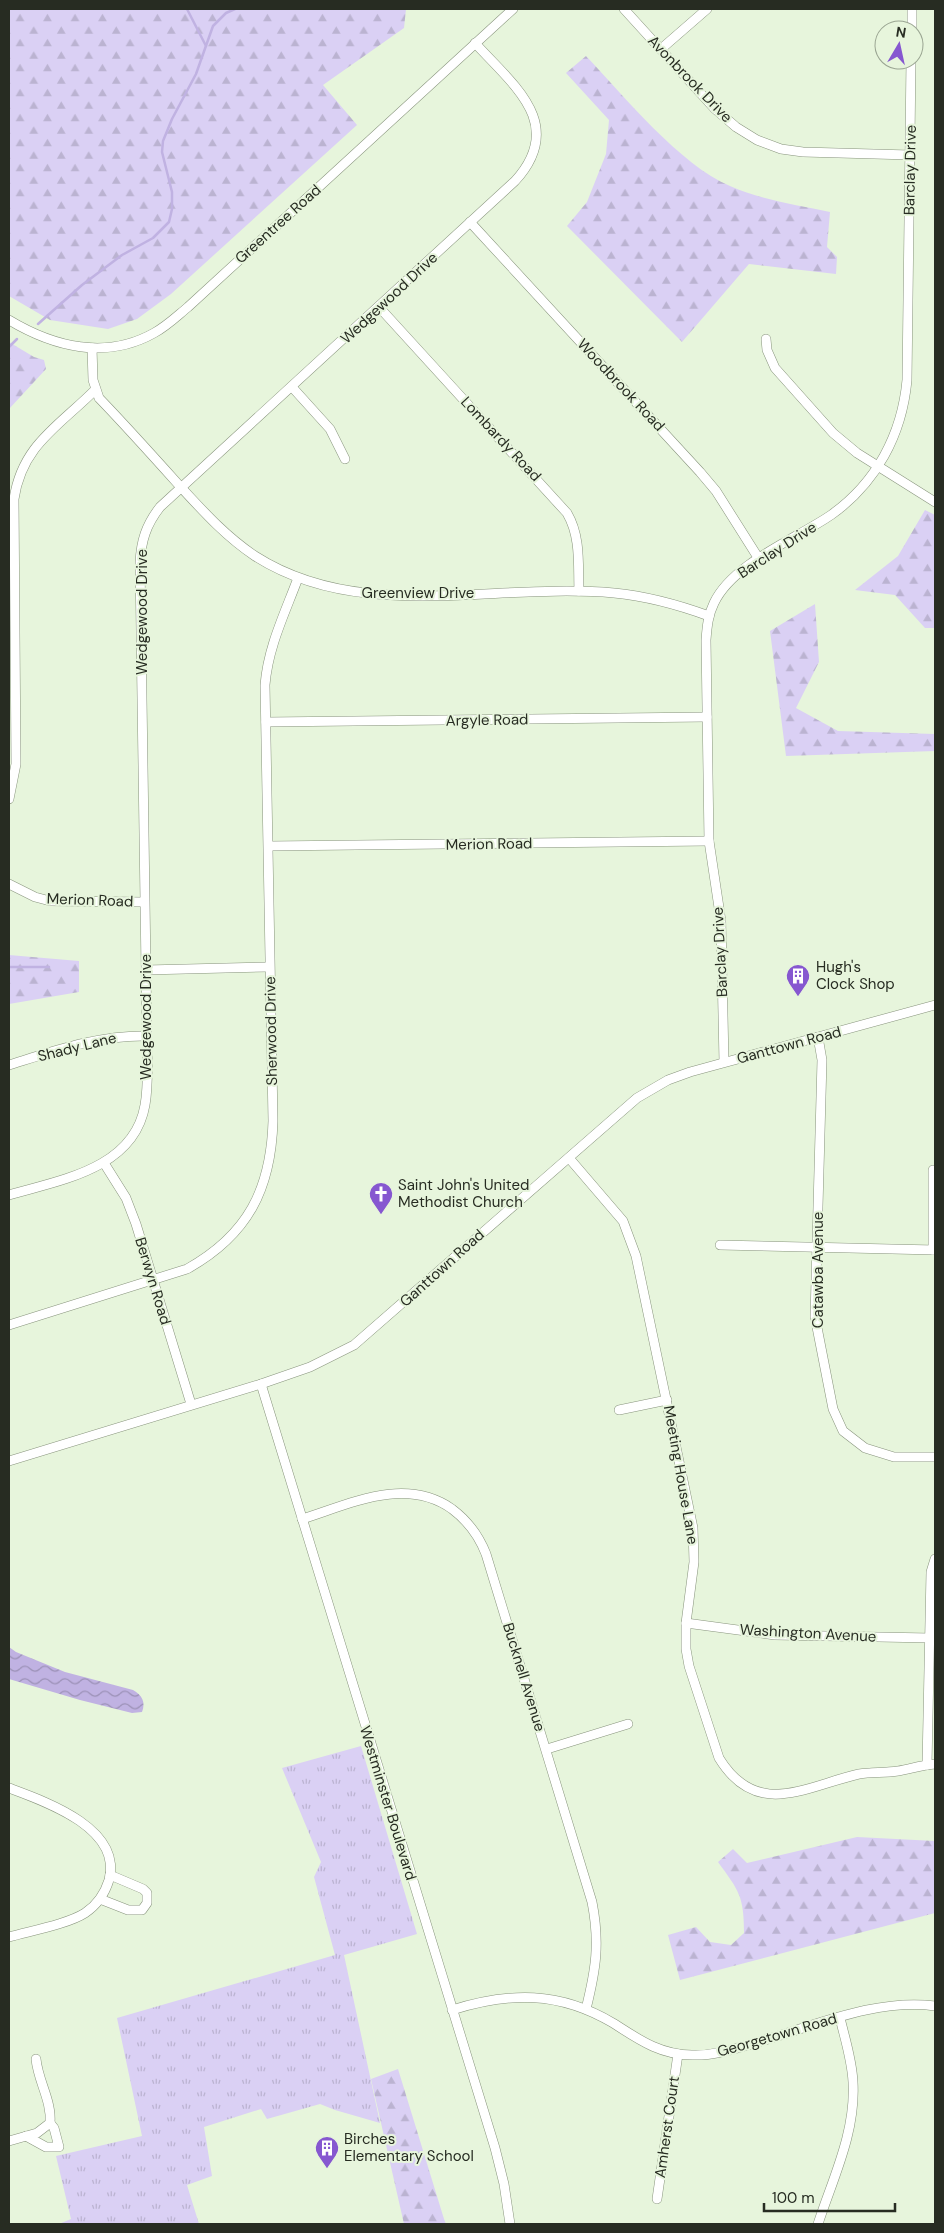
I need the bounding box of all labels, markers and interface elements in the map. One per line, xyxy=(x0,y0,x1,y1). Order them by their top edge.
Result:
north arrow xyxy=(874,20,924,70)
text: N xyxy=(895,22,907,42)
street label: Avonbrook Drive xyxy=(643,31,737,127)
street label: Barclay Drive xyxy=(899,125,921,215)
street label: Greentree Road xyxy=(231,180,325,268)
street label: Wedgewood Drive xyxy=(336,248,442,348)
street label: Woodbrook Road xyxy=(573,334,669,436)
street label: Lombardy Road xyxy=(456,392,546,486)
street label: Barclay Drive xyxy=(734,517,820,583)
street label: Wedgewood Drive xyxy=(132,549,152,675)
street label: Greenview Drive xyxy=(362,583,474,603)
street label: Argyle Road xyxy=(445,709,529,731)
street label: Merion Road xyxy=(445,833,533,855)
street label: Merion Road xyxy=(46,888,134,912)
street label: Barclay Drive xyxy=(708,906,732,998)
street label: Wedgewood Drive xyxy=(136,954,156,1080)
place label: Hugh's Clock Shop xyxy=(816,957,895,994)
building icon: Hugh's Clock Shop xyxy=(785,963,811,997)
street label: Sherwood Drive xyxy=(260,976,282,1086)
street label: Ganttown Road xyxy=(735,1021,843,1069)
street label: Shady Lane xyxy=(36,1028,118,1066)
place label: Saint John's United Methodist Church xyxy=(398,1175,529,1212)
church icon: Saint John's United Methodist Church xyxy=(368,1181,394,1215)
street label: Catawba Avenue xyxy=(808,1212,828,1328)
street label: Ganttown Road xyxy=(395,1225,489,1311)
street label: Berwyn Road xyxy=(130,1235,176,1327)
street label: Meeting House Lane xyxy=(659,1404,703,1546)
street label: Washington Avenue xyxy=(739,1619,877,1647)
street label: Bucknell Avenue xyxy=(498,1620,550,1734)
street label: Westminster Boulevard xyxy=(355,1723,421,1883)
street label: Georgetown Road xyxy=(715,2008,839,2062)
street label: Amherst Court xyxy=(650,2075,684,2179)
place label: Birches Elementary School xyxy=(344,2129,474,2166)
building icon: Birches Elementary School xyxy=(314,2135,340,2169)
scale bar xyxy=(764,2180,895,2212)
text: 100 m xyxy=(772,2188,815,2208)

